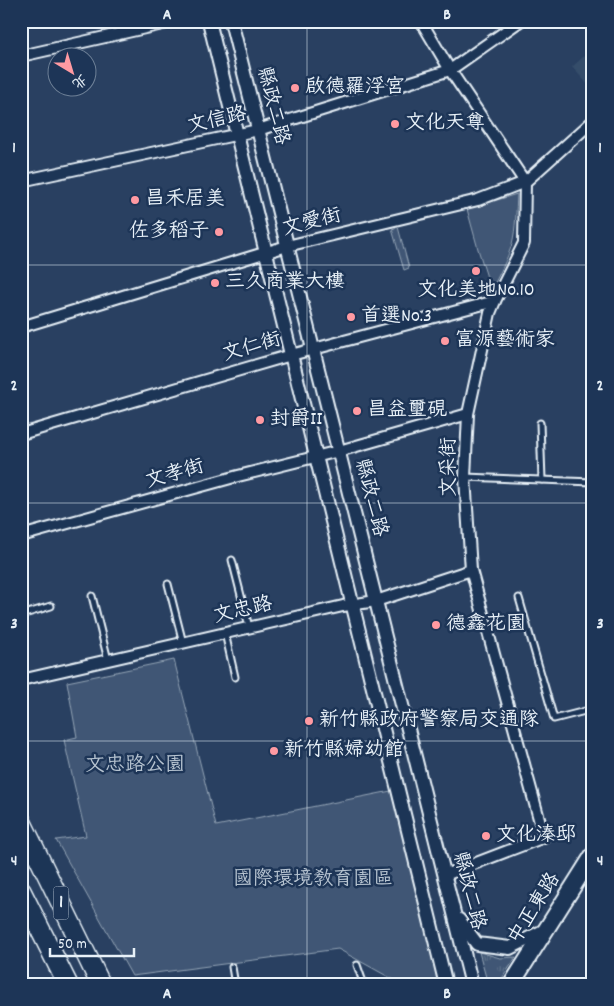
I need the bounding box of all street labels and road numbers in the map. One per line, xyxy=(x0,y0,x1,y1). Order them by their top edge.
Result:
street label: 縣政二路 xyxy=(249,64,296,149)
street label: 文信路 xyxy=(185,100,250,141)
street label: 文愛街 xyxy=(280,202,344,244)
street label: 文仁街 xyxy=(219,326,285,370)
street label: 文采街 xyxy=(436,437,464,497)
street label: 文孝街 xyxy=(142,453,208,497)
street label: 縣政二路 xyxy=(347,456,394,541)
street label: 文忠路 xyxy=(211,590,276,631)
street label: 縣政二路 xyxy=(445,849,492,934)
street label: 中正東路 xyxy=(502,867,569,950)
road number: 1 xyxy=(54,886,68,920)

